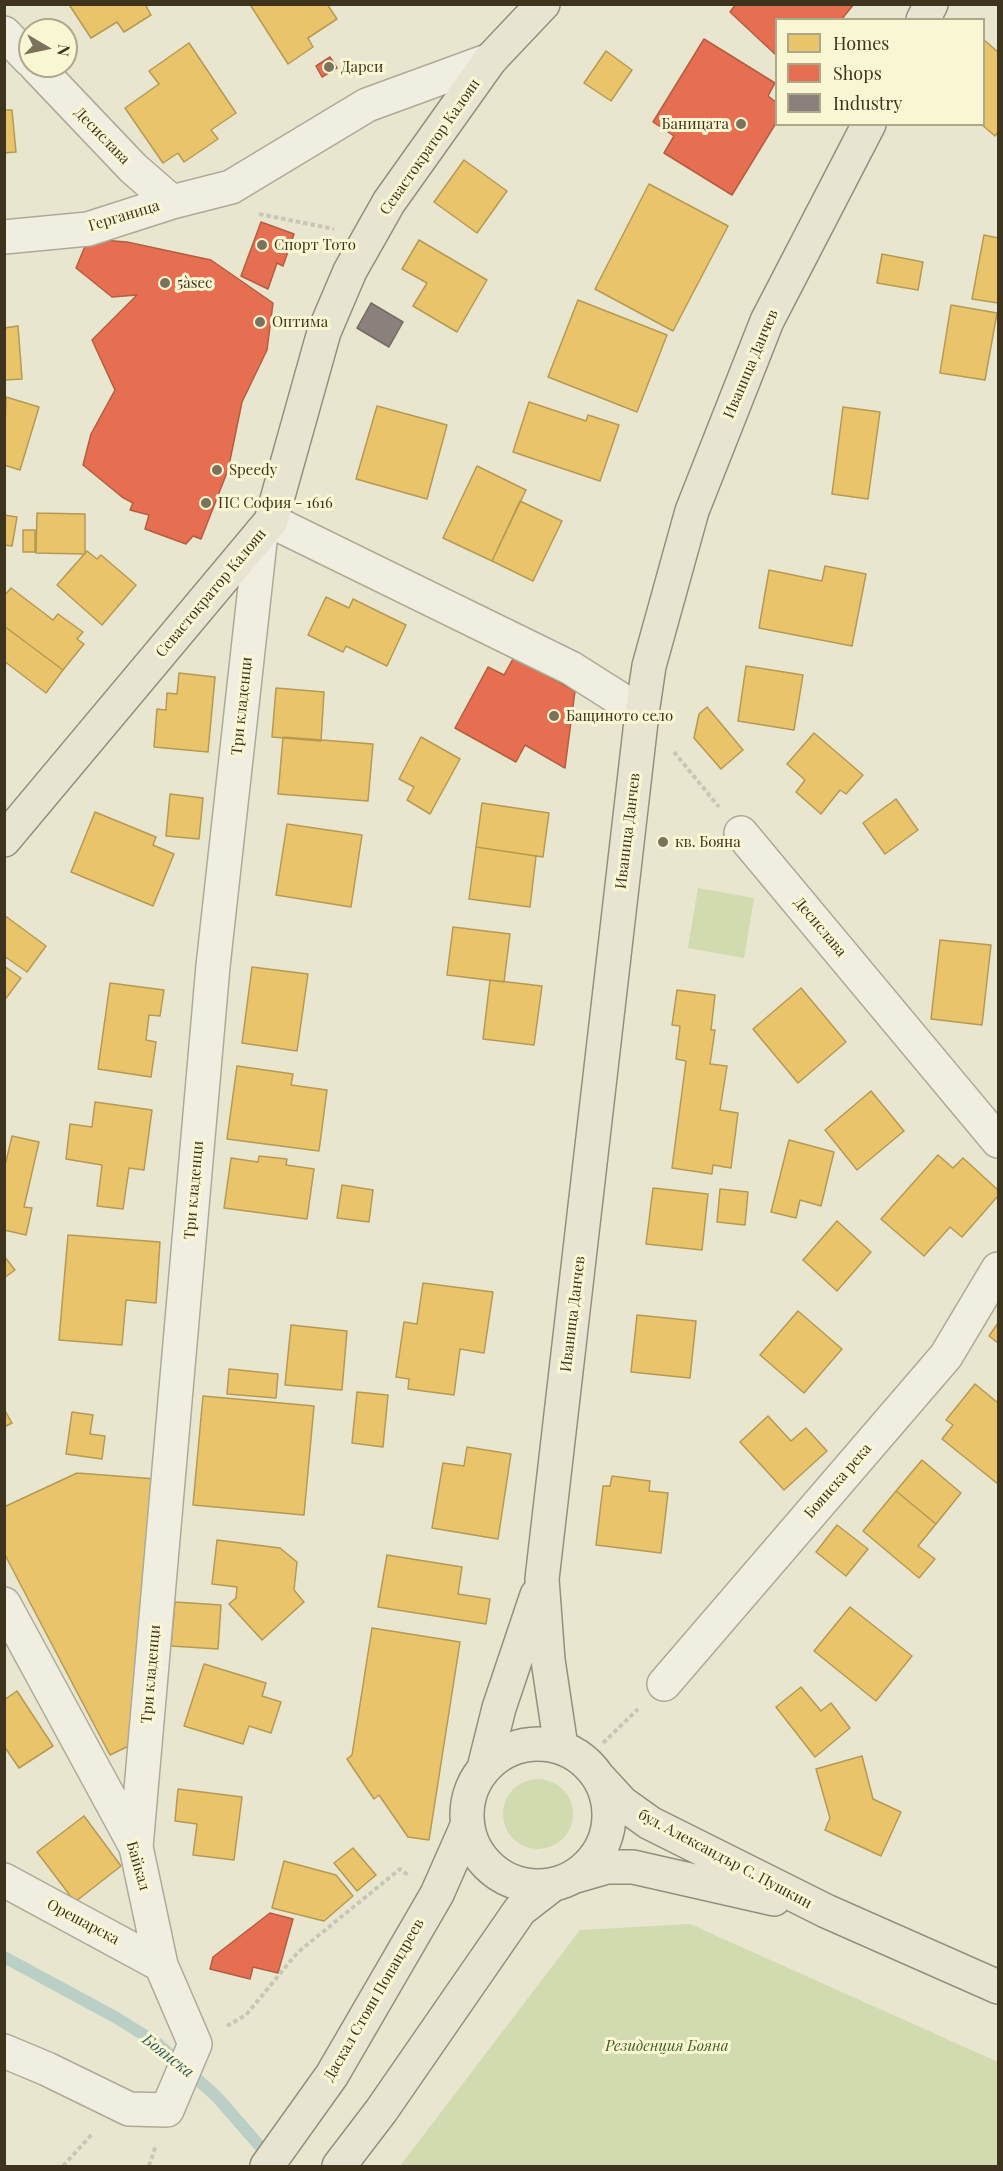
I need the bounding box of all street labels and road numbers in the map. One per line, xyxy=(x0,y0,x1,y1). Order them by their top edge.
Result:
street label: Севастократор Калоян xyxy=(376,75,484,219)
street label: Десислава xyxy=(71,104,133,168)
street label: Герганица xyxy=(86,197,162,235)
street label: Иваница Данчев xyxy=(720,307,782,421)
street label: Севастократор Калоян xyxy=(152,525,270,661)
street label: Три кладенци xyxy=(228,656,256,756)
street label: Иваница Данчев xyxy=(612,772,644,890)
street label: Десислава xyxy=(790,894,850,960)
street label: Три кладенци xyxy=(181,1140,207,1240)
street label: Иваница Данчев xyxy=(557,1255,589,1373)
street label: Боянска река xyxy=(801,1440,875,1522)
street label: Три кладенци xyxy=(138,1624,164,1724)
street label: бул. Александър С. Пушкин xyxy=(635,1805,815,1913)
street label: Байкал xyxy=(122,1839,154,1893)
street label: Орешарска xyxy=(44,1895,122,1949)
street label: Даскал Стоян Попандреев xyxy=(320,1915,428,2085)

